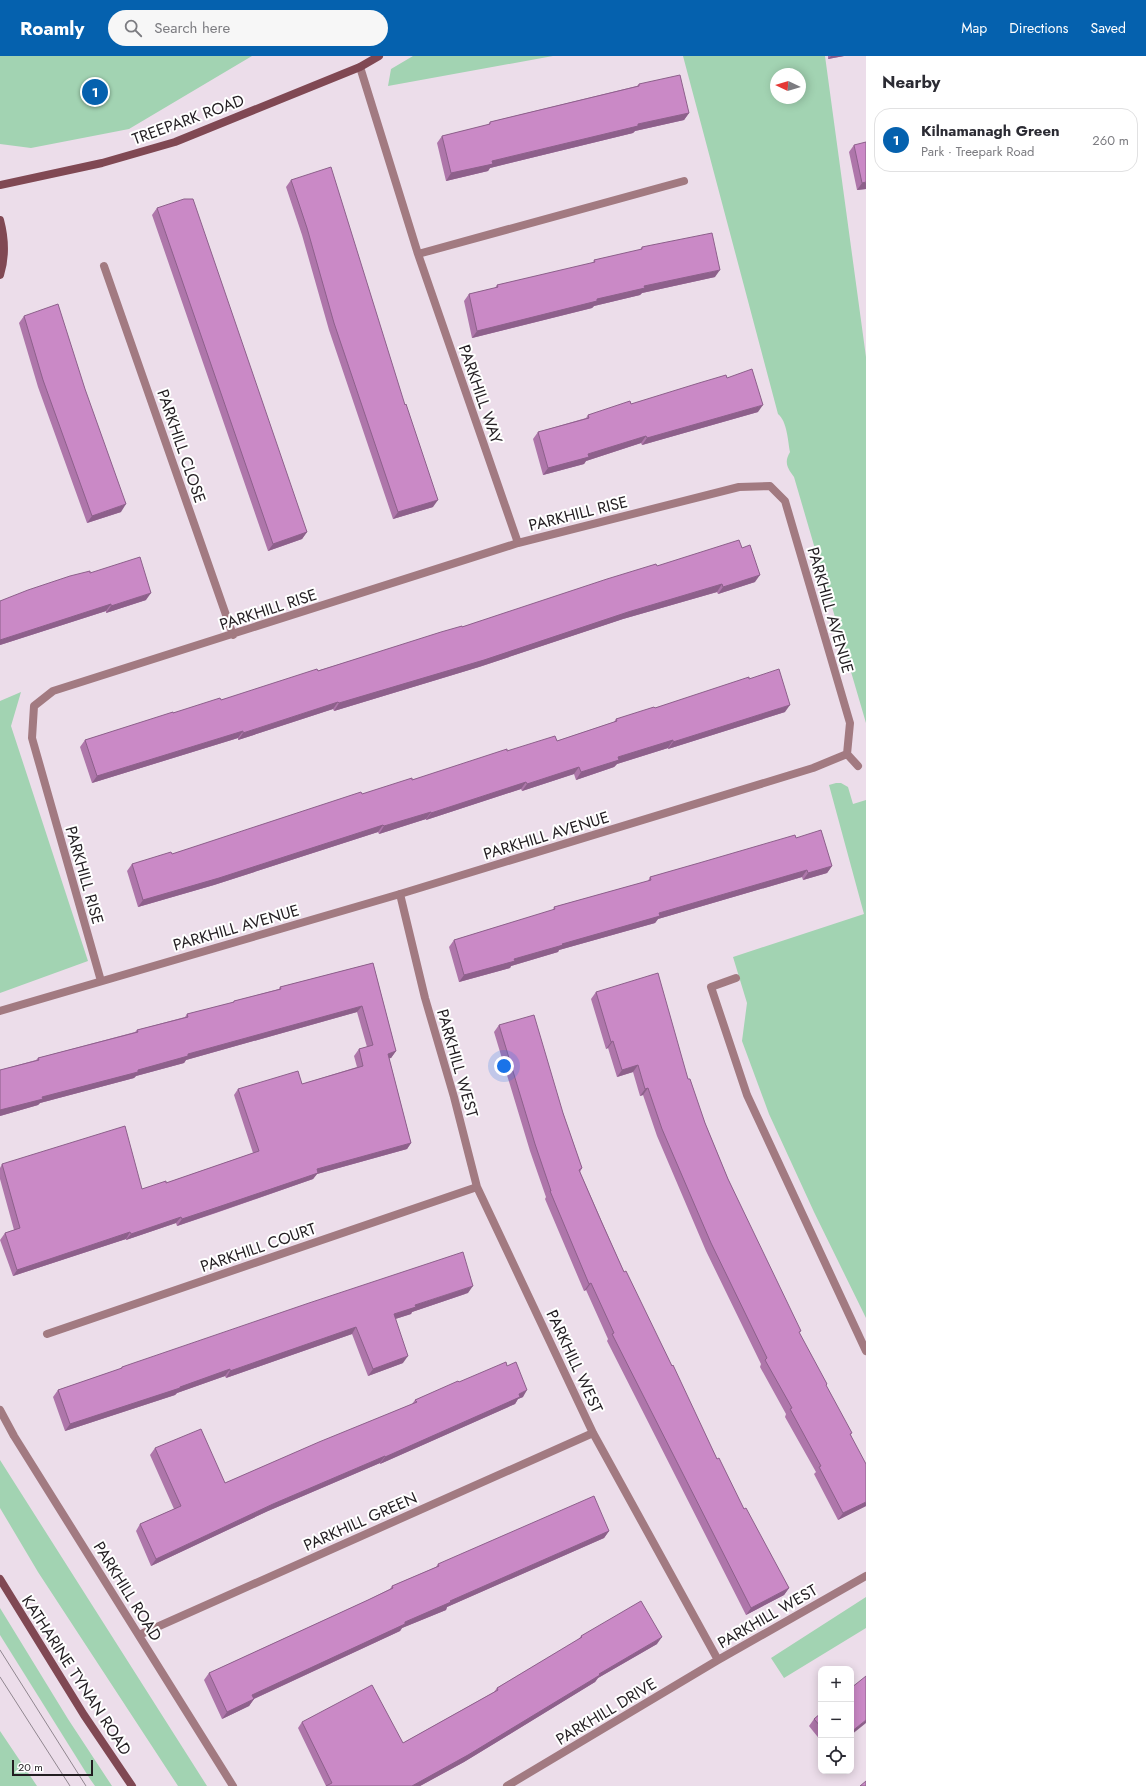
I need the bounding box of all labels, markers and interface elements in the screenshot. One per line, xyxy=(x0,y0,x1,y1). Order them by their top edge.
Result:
search box xyxy=(108,10,388,46)
text: Roamly xyxy=(20,15,84,42)
icon: search xyxy=(122,17,144,39)
text: Search here xyxy=(154,17,230,39)
text: Map xyxy=(961,18,987,38)
text: Directions xyxy=(1009,18,1069,38)
text: Saved xyxy=(1091,18,1126,38)
north arrow xyxy=(770,68,806,104)
text: Nearby xyxy=(882,70,940,94)
pin: 1 xyxy=(82,77,108,107)
street label: TREEPARK ROAD xyxy=(129,89,247,150)
text: Kilnamanagh Green xyxy=(921,120,1060,142)
text: 1 xyxy=(893,131,899,150)
text: 260 m xyxy=(1092,131,1129,150)
text: Park · Treepark Road xyxy=(921,142,1034,161)
street label: PARKHILL WAY xyxy=(453,342,508,447)
street label: PARKHILL CLOSE xyxy=(151,386,212,506)
street label: PARKHILL RISE xyxy=(526,490,630,537)
street label: PARKHILL AVENUE xyxy=(802,544,860,676)
street label: PARKHILL RISE xyxy=(216,583,320,636)
street label: PARKHILL AVENUE xyxy=(480,805,612,866)
street label: PARKHILL RISE xyxy=(60,823,110,927)
street label: PARKHILL AVENUE xyxy=(170,898,302,956)
street label: PARKHILL WEST xyxy=(431,1006,484,1120)
your location xyxy=(494,1056,514,1076)
street label: PARKHILL COURT xyxy=(197,1217,320,1278)
street label: PARKHILL WEST xyxy=(541,1306,609,1417)
street label: PARKHILL GREEN xyxy=(300,1486,421,1557)
street label: PARKHILL ROAD xyxy=(88,1537,167,1646)
street label: PARKHILL WEST xyxy=(713,1578,822,1654)
street label: KATHARINE TYNAN ROAD xyxy=(16,1591,137,1760)
map controls xyxy=(818,1666,854,1774)
button: + xyxy=(818,1666,854,1702)
street label: PARKHILL DRIVE xyxy=(552,1672,661,1751)
button: − xyxy=(818,1702,854,1738)
button: locate xyxy=(818,1738,854,1774)
scale bar xyxy=(12,1758,93,1777)
text: 20 m xyxy=(18,1759,43,1775)

